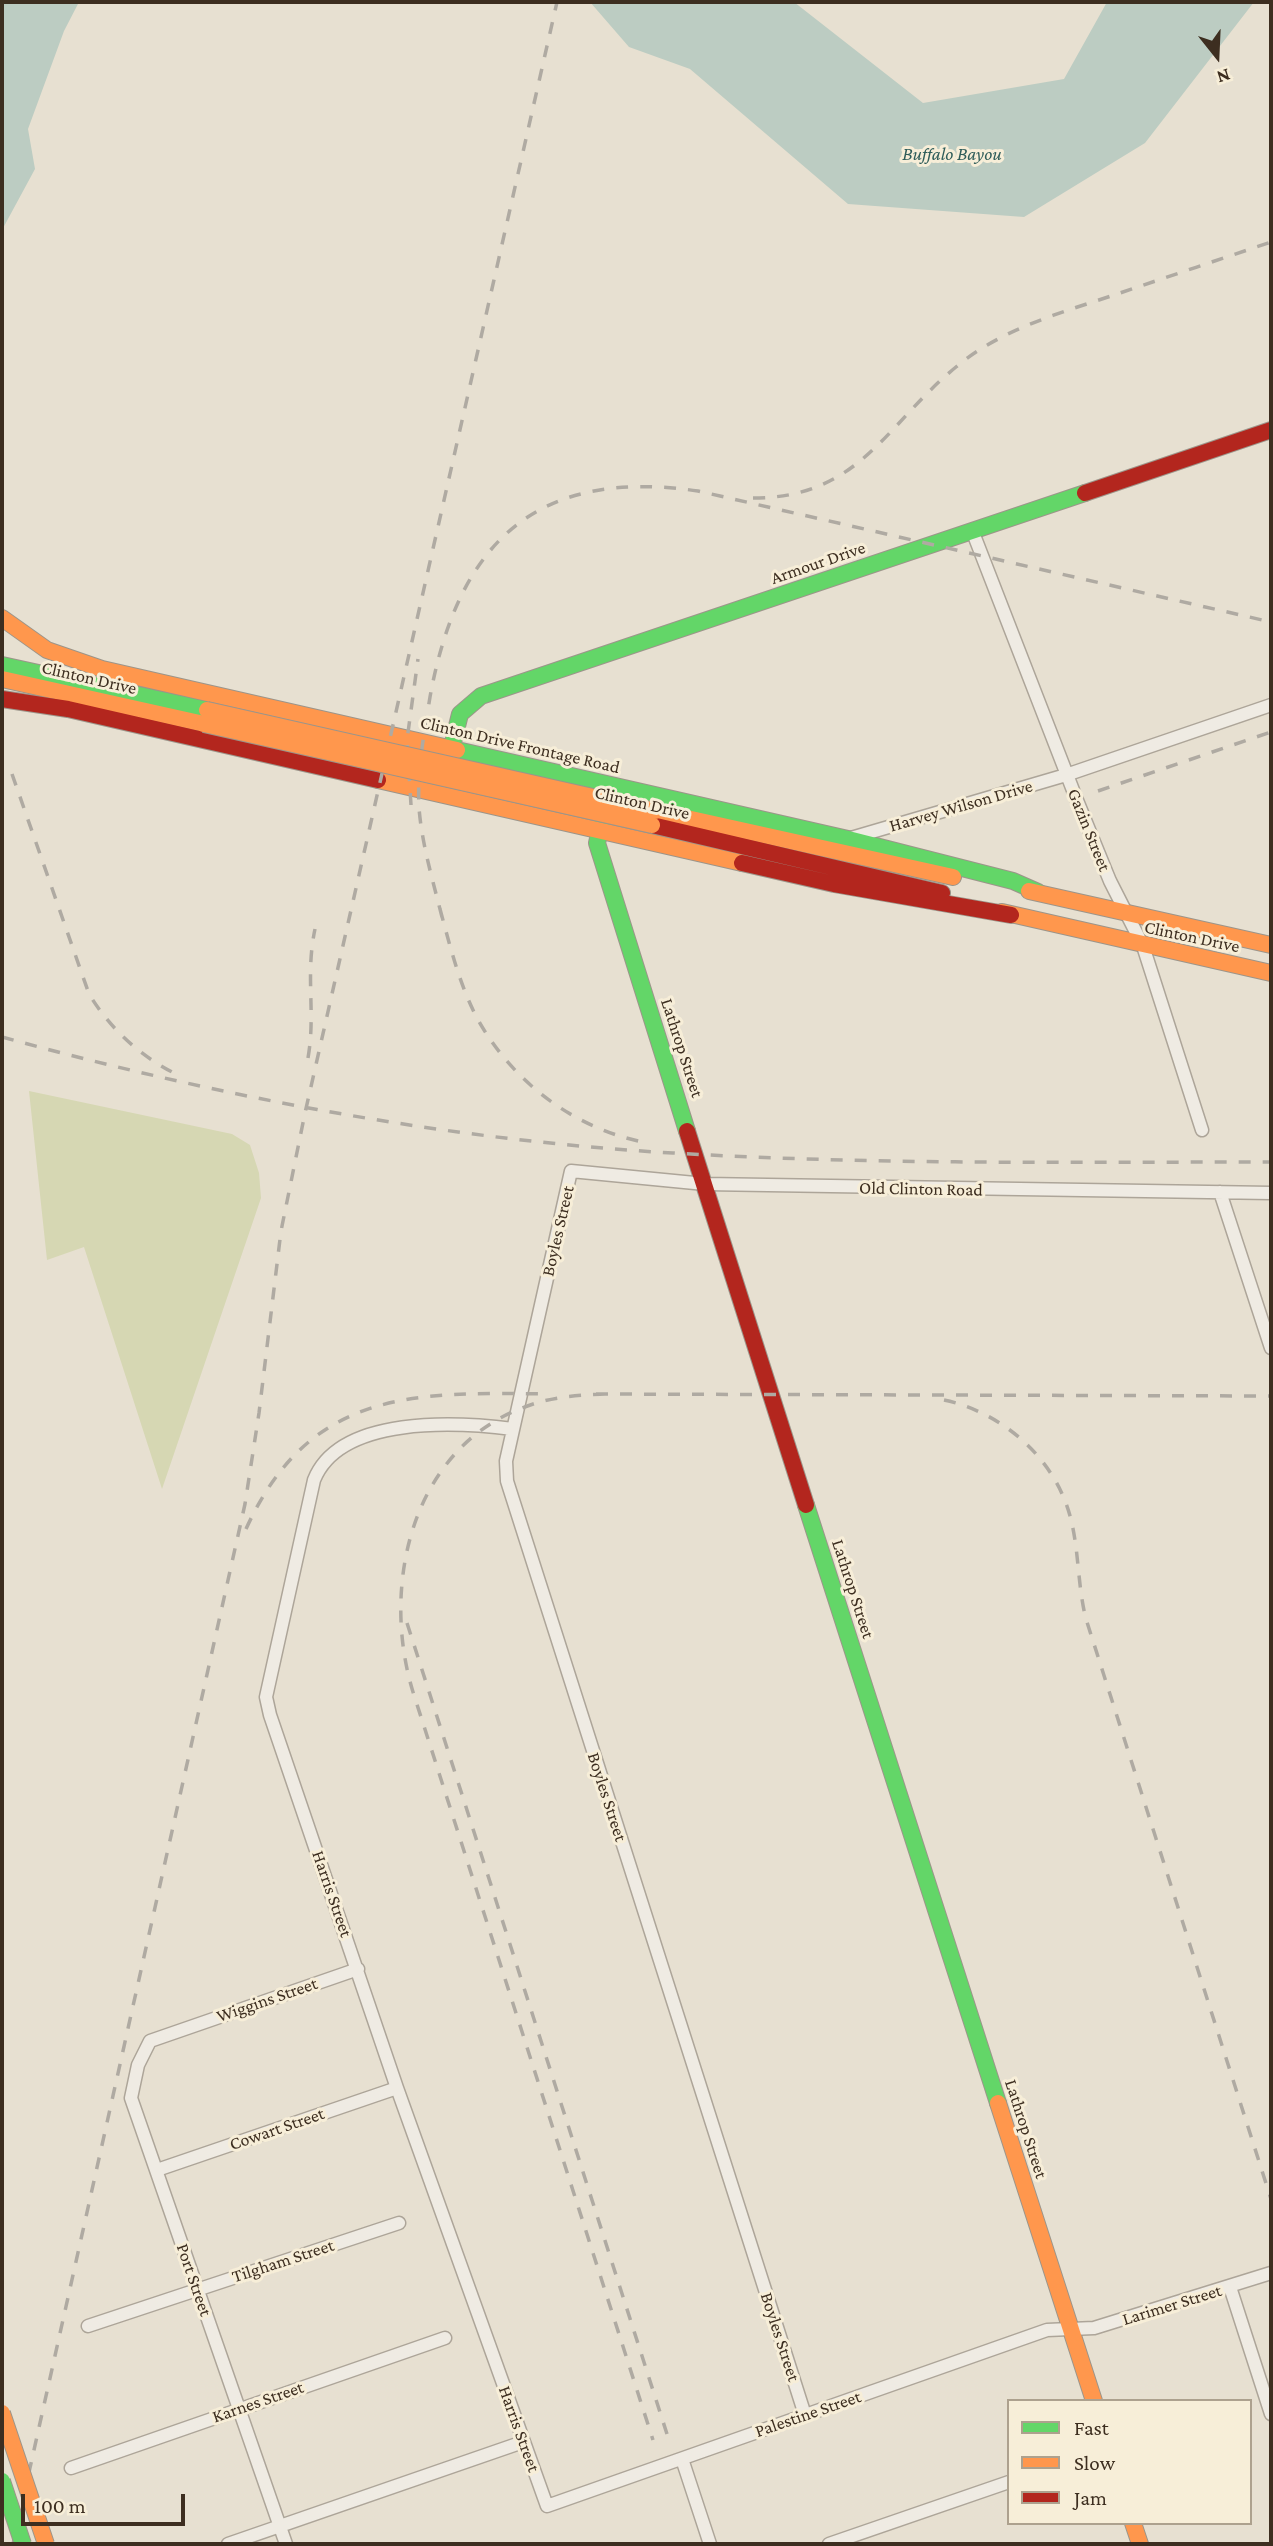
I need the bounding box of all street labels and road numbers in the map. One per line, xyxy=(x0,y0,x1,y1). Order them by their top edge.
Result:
street label: Armour Drive xyxy=(768,537,868,589)
street label: Clinton Drive xyxy=(39,657,139,699)
street label: Clinton Drive Frontage Road xyxy=(418,712,622,778)
street label: Harvey Wilson Drive xyxy=(887,775,1035,837)
street label: Clinton Drive xyxy=(592,782,692,824)
street label: Gazin Street xyxy=(1063,785,1115,875)
street label: Clinton Drive xyxy=(1142,916,1242,958)
street label: Lathrop Street xyxy=(656,996,708,1100)
street label: Old Clinton Road xyxy=(859,1177,983,1201)
street label: Boyles Street xyxy=(537,1184,579,1278)
street label: Lathrop Street xyxy=(827,1537,879,1641)
street label: Boyles Street xyxy=(582,1750,632,1844)
street label: Harris Street xyxy=(307,1848,357,1940)
street label: Wiggins Street xyxy=(214,1973,320,2027)
street label: Lathrop Street xyxy=(1000,2077,1052,2181)
street label: Cowart Street xyxy=(227,2103,327,2155)
street label: Tilgham Street xyxy=(229,2234,337,2288)
street label: Port Street xyxy=(171,2241,217,2319)
street label: Larimer Street xyxy=(1120,2280,1224,2330)
street label: Boyles Street xyxy=(755,2290,805,2384)
street label: Karnes Street xyxy=(210,2376,306,2428)
street label: Harris Street xyxy=(493,2383,545,2475)
street label: Palestine Street xyxy=(752,2386,864,2442)

